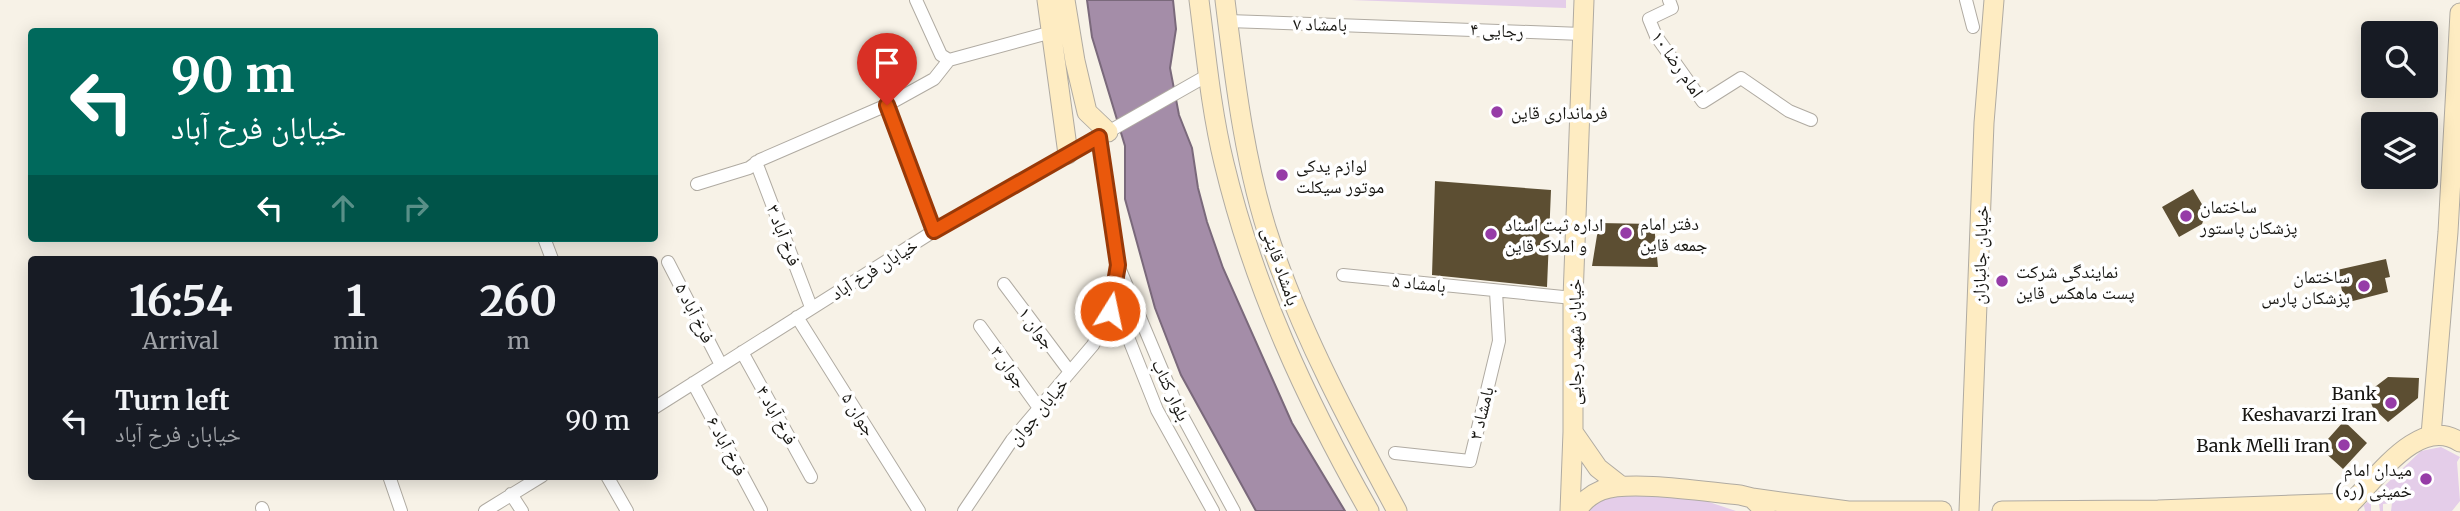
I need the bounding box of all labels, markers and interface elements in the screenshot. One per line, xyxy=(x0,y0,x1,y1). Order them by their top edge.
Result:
street label: بامشاد ۷ xyxy=(1293,12,1347,36)
street label: رجایی ۴ xyxy=(1470,17,1525,43)
map controls xyxy=(2361,21,2438,189)
button: search xyxy=(2361,21,2438,98)
street label: امام رضا ۱۰ xyxy=(1646,26,1709,102)
pin xyxy=(857,33,917,105)
text: 90 m xyxy=(171,44,295,105)
icon: arrive xyxy=(868,44,906,82)
icon: left xyxy=(56,56,147,147)
place label: فرمانداری قاین xyxy=(1511,101,1608,124)
marker: فرمانداری قاین xyxy=(1489,104,1505,120)
text: خیابان فرخ آباد xyxy=(171,108,346,148)
button: layers xyxy=(2361,112,2438,189)
place label: لوازم یدکی موتور سیکلت xyxy=(1296,154,1384,198)
marker: لوازم یدکی موتور سیکلت xyxy=(1274,167,1290,183)
icon: left xyxy=(251,189,289,227)
icon: ahead xyxy=(324,189,362,227)
icon: right xyxy=(397,189,435,227)
place label: ساختمان پزشکان پاستور xyxy=(2199,195,2297,239)
street label: فرخ آباد ۳ xyxy=(761,201,806,269)
street label: خیابان جانبازان xyxy=(1967,205,1993,305)
marker: ساختمان پزشکان پاستور xyxy=(2178,208,2194,224)
place label: دفتر امام جمعه قاین xyxy=(1640,212,1708,256)
place label: اداره ثبت اسناد و املاک قاین xyxy=(1505,213,1603,257)
street label: بامشاد قاینی xyxy=(1257,224,1305,308)
marker: دفتر امام جمعه قاین xyxy=(1618,225,1634,241)
marker: اداره ثبت اسناد و املاک قاین xyxy=(1483,226,1499,242)
street label: خیابان فرخ آباد xyxy=(826,233,922,306)
place label: نمایندگی شرکت پست ماهکس قاین xyxy=(2016,260,2135,304)
place label: ساختمان پزشکان پارس xyxy=(2261,265,2350,309)
street label: بامشاد ۵ xyxy=(1391,269,1447,297)
marker: نمایندگی شرکت پست ماهکس قاین xyxy=(1994,273,2010,289)
position arrow xyxy=(1073,274,1147,348)
text: 16:54 xyxy=(129,275,232,327)
text: 1 xyxy=(346,275,366,327)
text: 260 xyxy=(480,275,557,327)
marker: ساختمان پزشکان پارس xyxy=(2356,278,2372,294)
street label: فرخ آباد ۵ xyxy=(669,279,720,347)
street label: خیابان شهید رجایی xyxy=(1563,279,1586,405)
street label: جوان ۱ xyxy=(1014,302,1060,354)
text: Arrival xyxy=(142,326,219,355)
text: min xyxy=(333,326,379,355)
text: m xyxy=(507,326,530,355)
street label: جوان ۳ xyxy=(986,341,1032,393)
street label: بلوار کتاب xyxy=(1147,355,1195,425)
street label: خیابان جوان xyxy=(1003,372,1073,450)
street label: فرخ آباد ۴ xyxy=(751,381,803,449)
place label: Bank Keshavarzi Iran xyxy=(2241,382,2378,426)
text: Turn left xyxy=(115,384,229,417)
street label: بامشاد ۳ xyxy=(1463,384,1499,442)
street label: جوان ۵ xyxy=(837,388,881,440)
marker: Bank Keshavarzi Iran xyxy=(2383,395,2399,411)
icon: left xyxy=(56,402,94,440)
text: 90 m xyxy=(566,404,630,437)
street label: فرخ آباد ۶ xyxy=(701,412,752,480)
text: خیابان فرخ آباد xyxy=(115,419,241,448)
place label: Bank Melli Iran xyxy=(2196,434,2330,457)
marker: Bank Melli Iran xyxy=(2336,437,2352,453)
place label: میدان امام خمینی (ره) xyxy=(2335,458,2412,502)
marker: میدان امام خمینی (ره) xyxy=(2418,471,2434,487)

